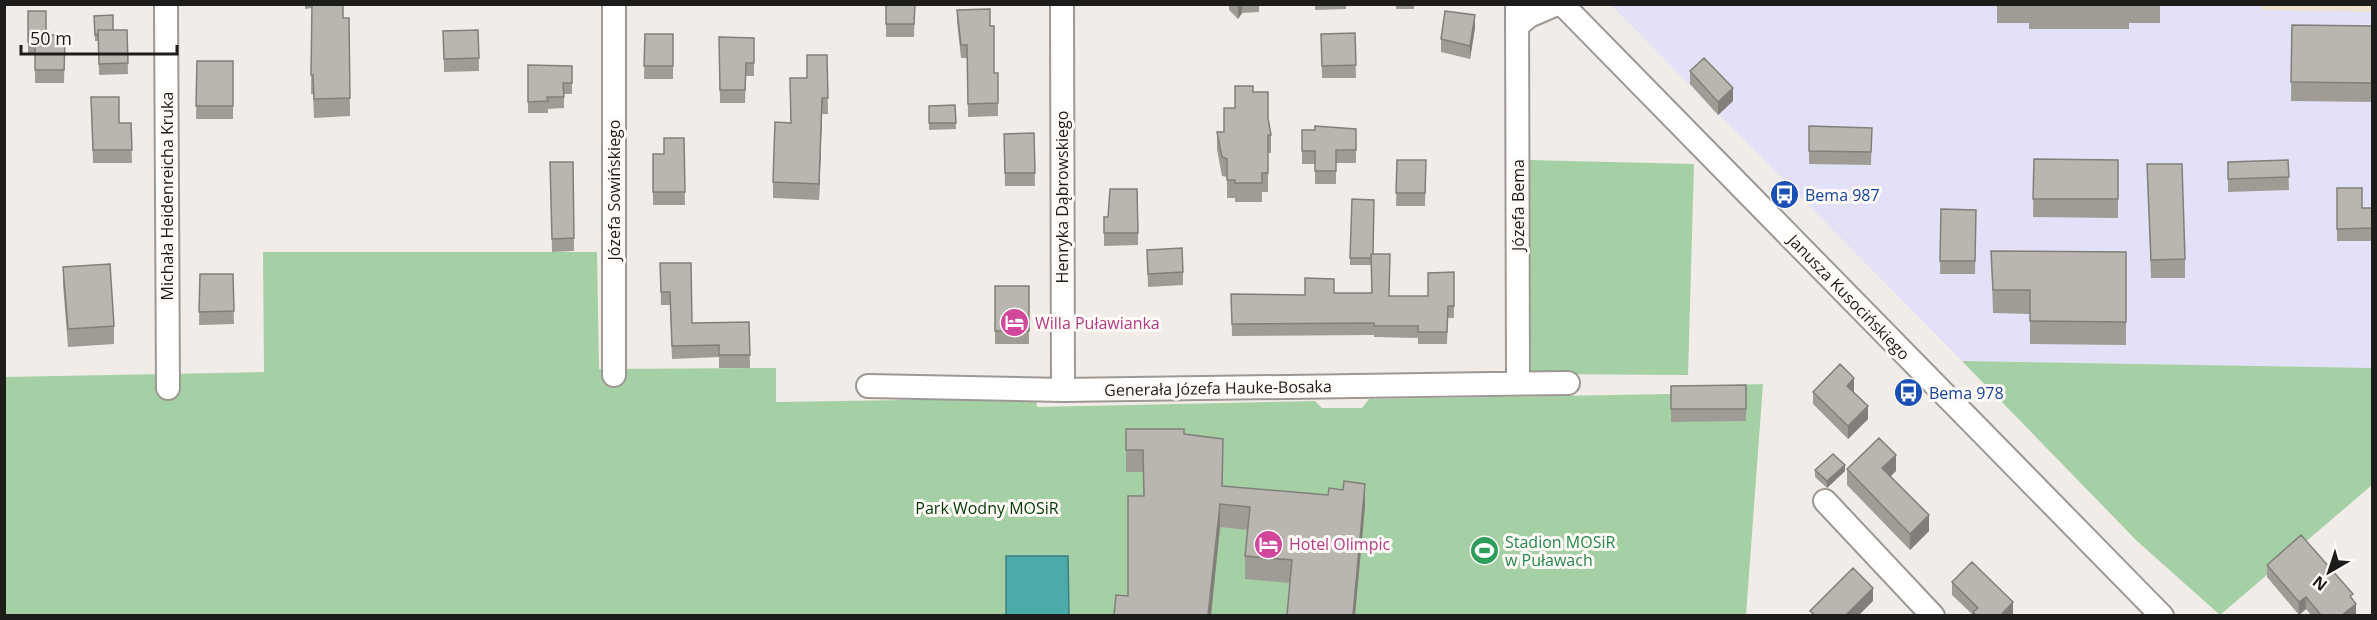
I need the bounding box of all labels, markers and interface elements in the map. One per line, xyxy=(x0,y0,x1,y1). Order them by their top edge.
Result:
scale bar xyxy=(21,18,177,56)
text: 50 m xyxy=(30,26,72,50)
street label: Michała Heidenreicha Kruka xyxy=(156,92,178,300)
street label: Henryka Dąbrowskiego xyxy=(1051,111,1073,283)
street label: Józefa Sowińskiego xyxy=(603,120,625,262)
street label: Józefa Bema xyxy=(1507,159,1529,253)
bus stop icon: Bema 987 xyxy=(1768,179,1800,211)
place label: Bema 987 xyxy=(1805,184,1880,206)
street label: Janusza Kusocińskiego xyxy=(1782,228,1915,365)
hotel icon: Willa Puławianka xyxy=(998,307,1030,339)
place label: Willa Puławianka xyxy=(1035,312,1160,334)
street label: Generała Józefa Hauke-Bosaka xyxy=(1104,375,1332,401)
bus stop icon: Bema 978 xyxy=(1892,377,1924,409)
place label: Bema 978 xyxy=(1929,382,2004,404)
park label: Park Wodny MOSiR xyxy=(915,497,1059,519)
hotel icon: Hotel Olimpic xyxy=(1252,528,1284,560)
place label: Stadion MOSiR w Puławach xyxy=(1505,531,1615,571)
place label: Hotel Olimpic xyxy=(1289,533,1390,555)
sports icon: Stadion MOSiR w Puławach xyxy=(1468,535,1500,567)
north arrow xyxy=(2299,542,2359,602)
text: N xyxy=(2308,571,2332,596)

